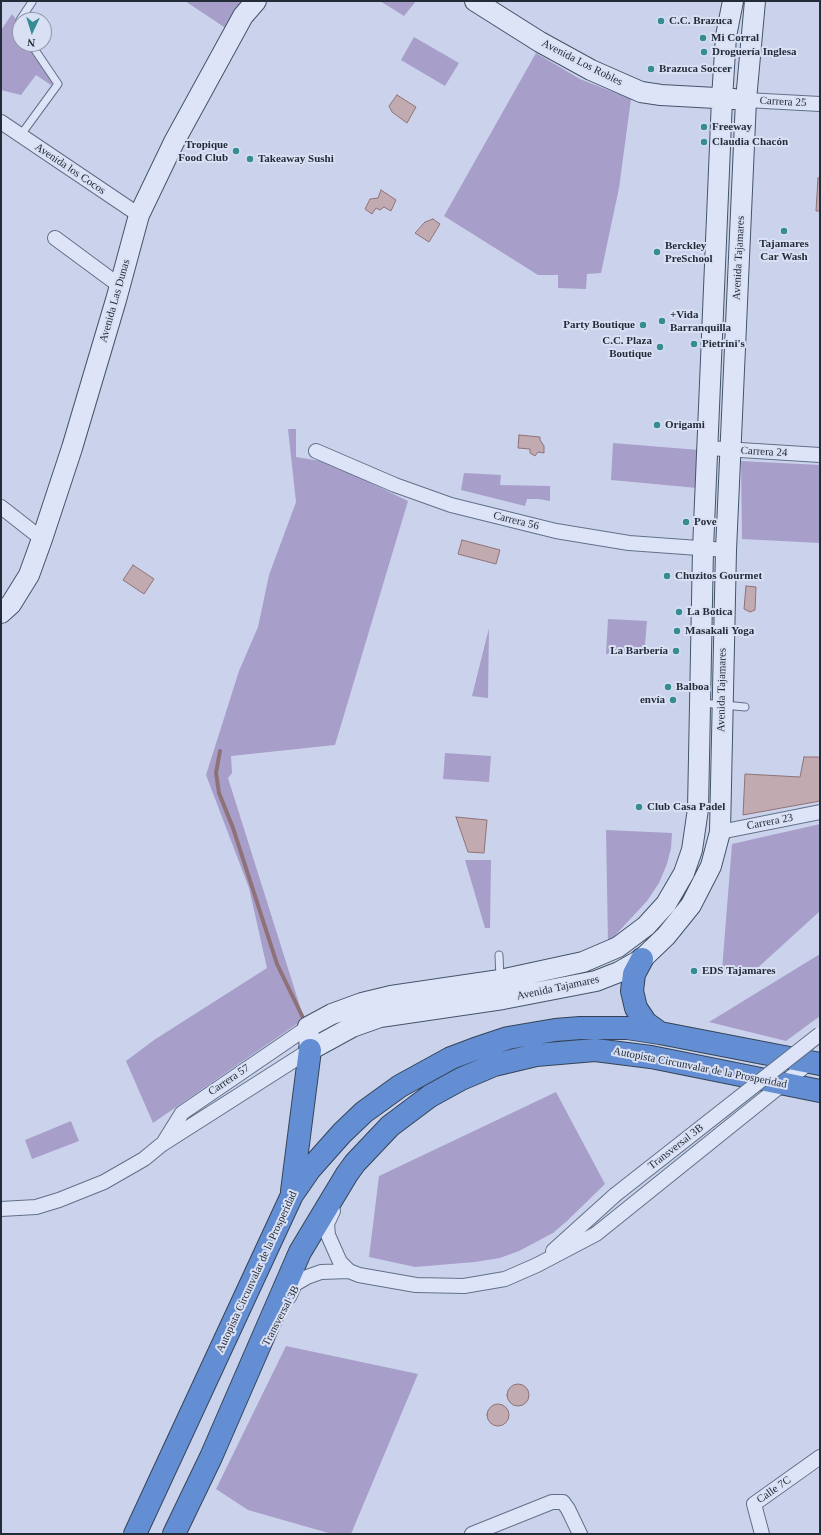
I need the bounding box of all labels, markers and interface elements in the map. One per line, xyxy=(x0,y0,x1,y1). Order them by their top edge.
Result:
north arrow xyxy=(12,12,52,52)
place label: C.C. Brazuca xyxy=(669,14,732,28)
marker: C.C. Brazuca xyxy=(656,16,666,26)
place label: Mi Corral xyxy=(711,31,759,45)
marker: Mi Corral xyxy=(698,33,708,43)
text: N xyxy=(27,37,36,49)
street label: Avenida Los Robles xyxy=(539,37,625,89)
place label: Droguería Inglesa xyxy=(712,45,796,59)
marker: Droguería Inglesa xyxy=(699,47,709,57)
place label: Brazuca Soccer xyxy=(659,62,732,76)
marker: Brazuca Soccer xyxy=(646,64,656,74)
street label: Carrera 25 xyxy=(759,94,807,110)
place label: Freeway xyxy=(712,120,752,134)
marker: Freeway xyxy=(699,122,709,132)
place label: Claudia Chacón xyxy=(712,135,788,149)
marker: Claudia Chacón xyxy=(699,137,709,147)
place label: Tropique Food Club xyxy=(178,138,228,164)
street label: Avenida los Cocos xyxy=(32,141,108,197)
marker: Tropique Food Club xyxy=(231,146,241,156)
place label: Takeaway Sushi xyxy=(258,152,334,166)
marker: Takeaway Sushi xyxy=(245,154,255,164)
street label: Avenida Tajamares xyxy=(730,216,748,300)
marker: Tajamares Car Wash xyxy=(779,226,789,236)
place label: Tajamares Car Wash xyxy=(759,237,809,263)
place label: Berckley PreSchool xyxy=(665,239,712,265)
marker: Berckley PreSchool xyxy=(652,247,662,257)
street label: Avenida Las Dunas xyxy=(97,258,133,344)
place label: +Vida Barranquilla xyxy=(670,308,731,334)
marker: +Vida Barranquilla xyxy=(657,316,667,326)
place label: Party Boutique xyxy=(563,318,635,332)
marker: Party Boutique xyxy=(638,320,648,330)
place label: C.C. Plaza Boutique xyxy=(602,334,652,360)
place label: Pietrini's xyxy=(702,337,745,351)
marker: Pietrini's xyxy=(689,339,699,349)
marker: C.C. Plaza Boutique xyxy=(655,342,665,352)
place label: Origami xyxy=(665,418,705,432)
marker: Origami xyxy=(652,420,662,430)
street label: Carrera 24 xyxy=(740,444,788,460)
street label: Carrera 56 xyxy=(492,509,540,533)
place label: Pove xyxy=(694,515,717,529)
marker: Pove xyxy=(681,517,691,527)
place label: Chuzitos Gourmet xyxy=(675,569,762,583)
marker: Chuzitos Gourmet xyxy=(662,571,672,581)
place label: La Botica xyxy=(687,605,733,619)
marker: La Botica xyxy=(674,607,684,617)
place label: Masakali Yoga xyxy=(685,624,754,638)
marker: Masakali Yoga xyxy=(672,626,682,636)
place label: La Barbería xyxy=(610,644,668,658)
marker: La Barbería xyxy=(671,646,681,656)
street label: Avenida Tajamares xyxy=(715,648,729,732)
place label: Balboa xyxy=(676,680,709,694)
marker: Balboa xyxy=(663,682,673,692)
place label: envía xyxy=(640,693,665,707)
marker: envía xyxy=(668,695,678,705)
place label: Club Casa Padel xyxy=(647,800,725,814)
marker: Club Casa Padel xyxy=(634,802,644,812)
street label: Carrera 23 xyxy=(746,811,794,833)
place label: EDS Tajamares xyxy=(702,964,776,978)
marker: EDS Tajamares xyxy=(689,966,699,976)
street label: Avenida Tajamares xyxy=(515,973,601,1003)
street label: Autopista Circunvalar de la Prosperidad xyxy=(612,1045,788,1091)
street label: Carrera 57 xyxy=(206,1061,252,1099)
street label: Transversal 3B xyxy=(646,1121,706,1173)
street label: Autopista Circunvalar de la Prosperidad xyxy=(214,1189,300,1355)
street label: Transversal 3B xyxy=(260,1284,302,1348)
street label: Calle 7C xyxy=(754,1473,794,1507)

